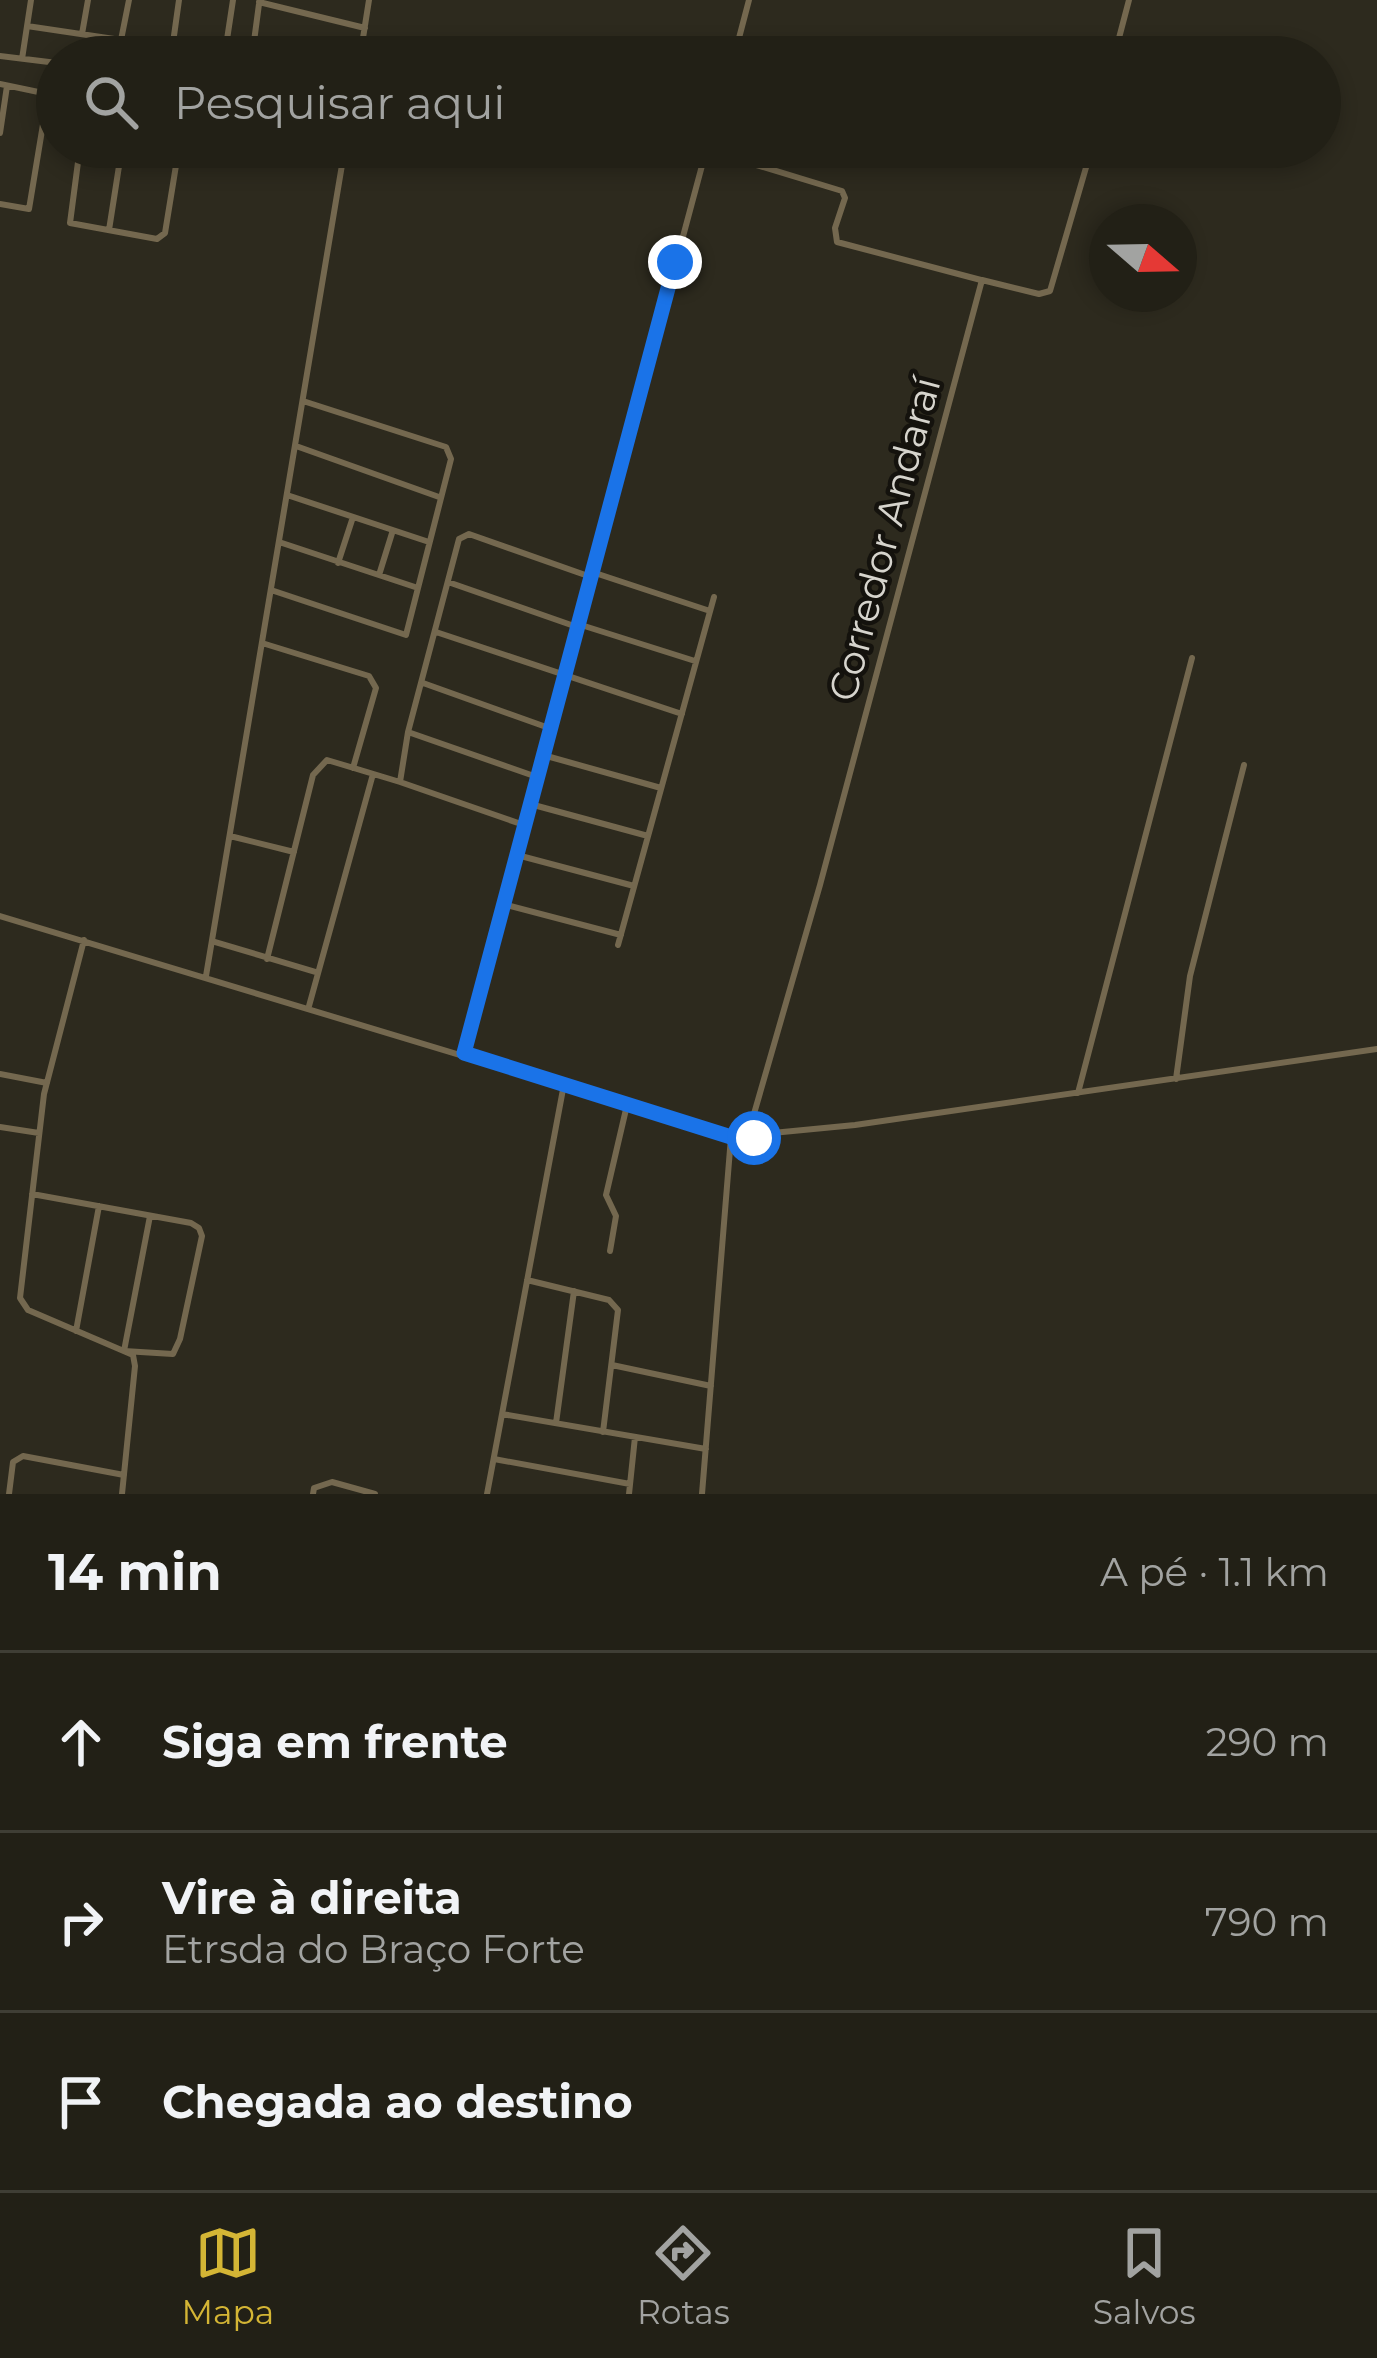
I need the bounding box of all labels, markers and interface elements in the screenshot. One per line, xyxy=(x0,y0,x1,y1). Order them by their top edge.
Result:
search box xyxy=(36,36,1341,168)
icon: search xyxy=(78,69,144,135)
text: Pesquisar aqui xyxy=(174,75,505,130)
north arrow xyxy=(1089,204,1197,312)
route end xyxy=(648,235,702,289)
street label: Corredor Andaraí xyxy=(818,370,951,706)
route start xyxy=(727,1111,781,1165)
text: 14 min xyxy=(48,1541,222,1603)
text: A pé · 1.1 km xyxy=(1100,1548,1329,1596)
icon: ahead xyxy=(48,1709,114,1775)
text: Siga em frente xyxy=(162,1714,508,1769)
text: 290 m xyxy=(1206,1718,1329,1766)
text: Vire à direita xyxy=(162,1870,462,1925)
icon: right xyxy=(48,1889,114,1955)
text: 790 m xyxy=(1205,1898,1329,1946)
text: Etrsda do Braço Forte xyxy=(162,1925,585,1973)
icon: arrive xyxy=(48,2069,114,2135)
text: Chegada ao destino xyxy=(162,2074,633,2129)
tab: Mapa xyxy=(181,2220,274,2332)
tab: Rotas xyxy=(637,2220,730,2332)
tab: Salvos xyxy=(1093,2220,1196,2332)

